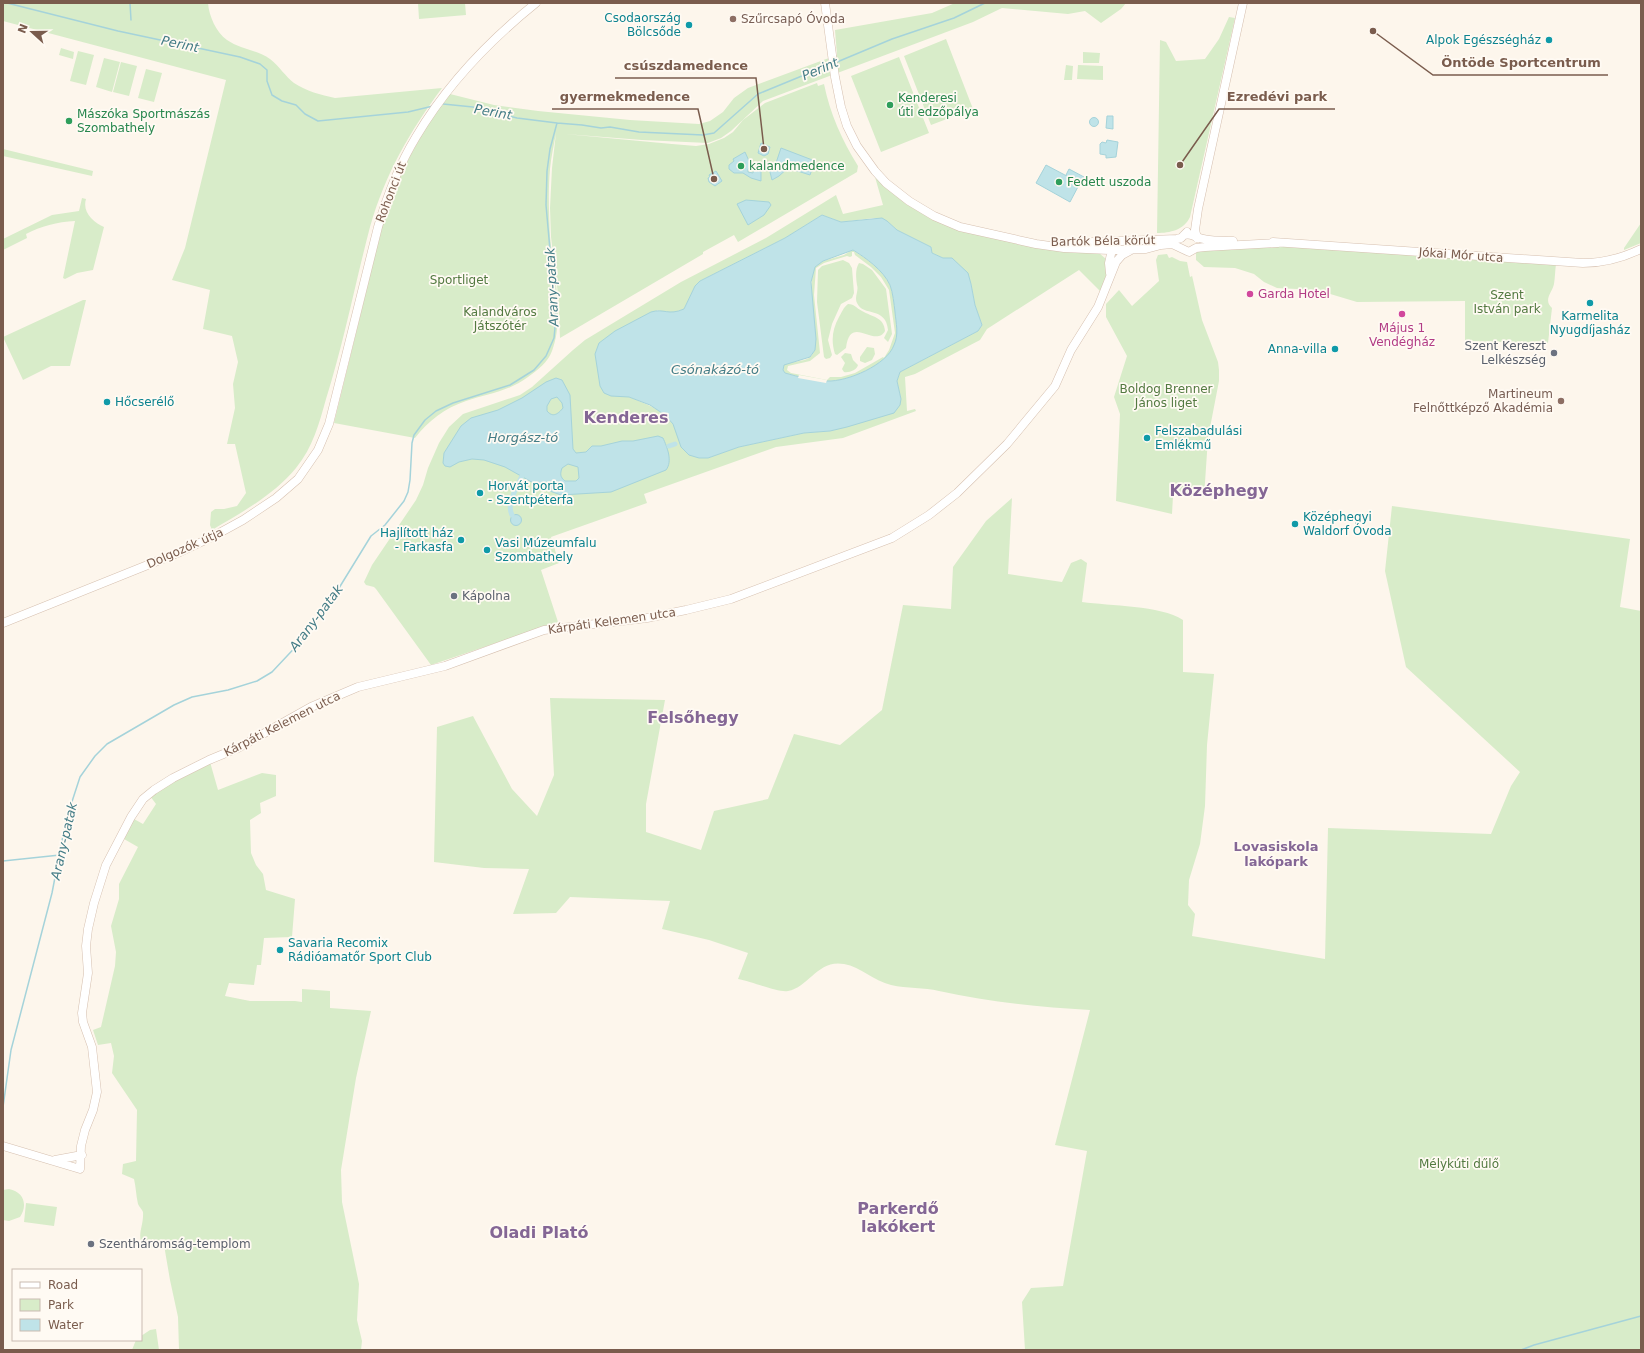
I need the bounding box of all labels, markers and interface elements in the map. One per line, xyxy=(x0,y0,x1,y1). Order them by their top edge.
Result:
place label: Csodaország Bölcsőde xyxy=(604,11,681,39)
place label: Szűrcsapó Óvoda xyxy=(741,11,845,26)
north arrow xyxy=(12,12,52,52)
marker: Szűrcsapó Óvoda xyxy=(728,14,738,24)
marker: Csodaország Bölcsőde xyxy=(684,20,694,30)
text: N xyxy=(15,22,31,35)
water label: Perint xyxy=(160,33,201,55)
place label: Alpok Egészségház xyxy=(1426,33,1541,47)
marker: Alpok Egészségház xyxy=(1544,35,1554,45)
callout: Öntöde Sportcentrum xyxy=(1433,50,1608,75)
callout: csúszdamedence xyxy=(615,53,756,78)
water label: Perint xyxy=(800,54,841,83)
text: Öntöde Sportcentrum xyxy=(1441,55,1601,70)
text: csúszdamedence xyxy=(624,58,748,73)
callout: gyermekmedence xyxy=(552,84,698,109)
callout: Ezredévi park xyxy=(1219,84,1335,109)
text: gyermekmedence xyxy=(560,89,690,104)
text: Ezredévi park xyxy=(1227,89,1328,104)
place label: Kenderesi úti edzőpálya xyxy=(898,91,979,119)
marker: Kenderesi úti edzőpálya xyxy=(885,100,895,110)
water label: Perint xyxy=(473,101,514,123)
place label: Mászóka Sportmászás Szombathely xyxy=(77,107,210,135)
marker: Mászóka Sportmászás Szombathely xyxy=(64,116,74,126)
street label: Rohonci út xyxy=(373,159,409,224)
place label: kalandmedence xyxy=(749,159,845,173)
marker: kalandmedence xyxy=(736,161,746,171)
place label: Fedett uszoda xyxy=(1067,175,1151,189)
marker: Fedett uszoda xyxy=(1054,177,1064,187)
street label: Bartók Béla körút xyxy=(1051,233,1156,249)
street label: Jókai Mór utca xyxy=(1417,245,1504,265)
water label: Arany-patak xyxy=(542,247,562,328)
park label: Sportliget xyxy=(430,273,489,287)
place label: Garda Hotel xyxy=(1258,287,1330,301)
park label: Szent István park xyxy=(1473,288,1541,316)
marker: Garda Hotel xyxy=(1245,289,1255,299)
marker: Karmelita Nyugdíjasház xyxy=(1585,298,1595,308)
park label: Kalandváros Játszótér xyxy=(463,305,537,333)
marker: Május 1 Vendégház xyxy=(1397,309,1407,319)
place label: Karmelita Nyugdíjasház xyxy=(1550,309,1630,337)
place label: Május 1 Vendégház xyxy=(1369,321,1435,349)
place label: Szent Kereszt Lelkészség xyxy=(1465,339,1546,367)
place label: Anna-villa xyxy=(1268,342,1327,356)
marker: Anna-villa xyxy=(1330,344,1340,354)
marker: Szent Kereszt Lelkészség xyxy=(1549,348,1559,358)
water label: Csónakázó-tó xyxy=(671,362,759,377)
park label: Boldog Brenner János liget xyxy=(1119,382,1213,410)
place label: Martineum Felnőttképző Akadémia xyxy=(1413,387,1553,415)
place label: Hőcserélő xyxy=(115,395,174,409)
marker: Martineum Felnőttképző Akadémia xyxy=(1556,396,1566,406)
marker: Hőcserélő xyxy=(102,397,112,407)
district label: Kenderes xyxy=(584,408,668,427)
place label: Felszabadulási Emlékmű xyxy=(1155,424,1242,452)
water label: Horgász-tó xyxy=(488,430,558,445)
marker: Felszabadulási Emlékmű xyxy=(1142,433,1152,443)
place label: Horvát porta - Szentpéterfa xyxy=(488,479,573,507)
district label: Középhegy xyxy=(1170,481,1269,500)
marker: Horvát porta - Szentpéterfa xyxy=(475,488,485,498)
place label: Középhegyi Waldorf Óvoda xyxy=(1303,510,1392,538)
marker: Középhegyi Waldorf Óvoda xyxy=(1290,519,1300,529)
street label: Dolgozók útja xyxy=(145,525,225,571)
place label: Hajlított ház - Farkasfa xyxy=(380,526,453,554)
marker: Hajlított ház - Farkasfa xyxy=(456,535,466,545)
place label: Vasi Múzeumfalu Szombathely xyxy=(495,536,596,564)
marker: Vasi Múzeumfalu Szombathely xyxy=(482,545,492,555)
water label: Arany-patak xyxy=(286,581,346,655)
place label: Kápolna xyxy=(462,589,510,603)
marker: Kápolna xyxy=(449,591,459,601)
street label: Kárpáti Kelemen utca xyxy=(547,605,677,637)
street label: Kárpáti Kelemen utca xyxy=(221,689,343,759)
district label: Felsőhegy xyxy=(647,708,739,727)
water label: Arany-patak xyxy=(48,800,80,882)
district label: Lovasiskola lakópark xyxy=(1234,839,1318,869)
place label: Savaria Recomix Rádióamatőr Sport Club xyxy=(288,936,432,964)
marker: Savaria Recomix Rádióamatőr Sport Club xyxy=(275,945,285,955)
park label: Mélykúti dűlő xyxy=(1419,1157,1499,1171)
district label: Parkerdő lakókert xyxy=(857,1199,939,1236)
district label: Oladi Plató xyxy=(489,1223,589,1242)
place label: Szentháromság-templom xyxy=(99,1237,251,1251)
marker: Szentháromság-templom xyxy=(86,1239,96,1249)
legend xyxy=(12,1269,142,1341)
text: Road xyxy=(48,1278,78,1292)
text: Park xyxy=(48,1298,74,1312)
text: Water xyxy=(48,1318,84,1332)

